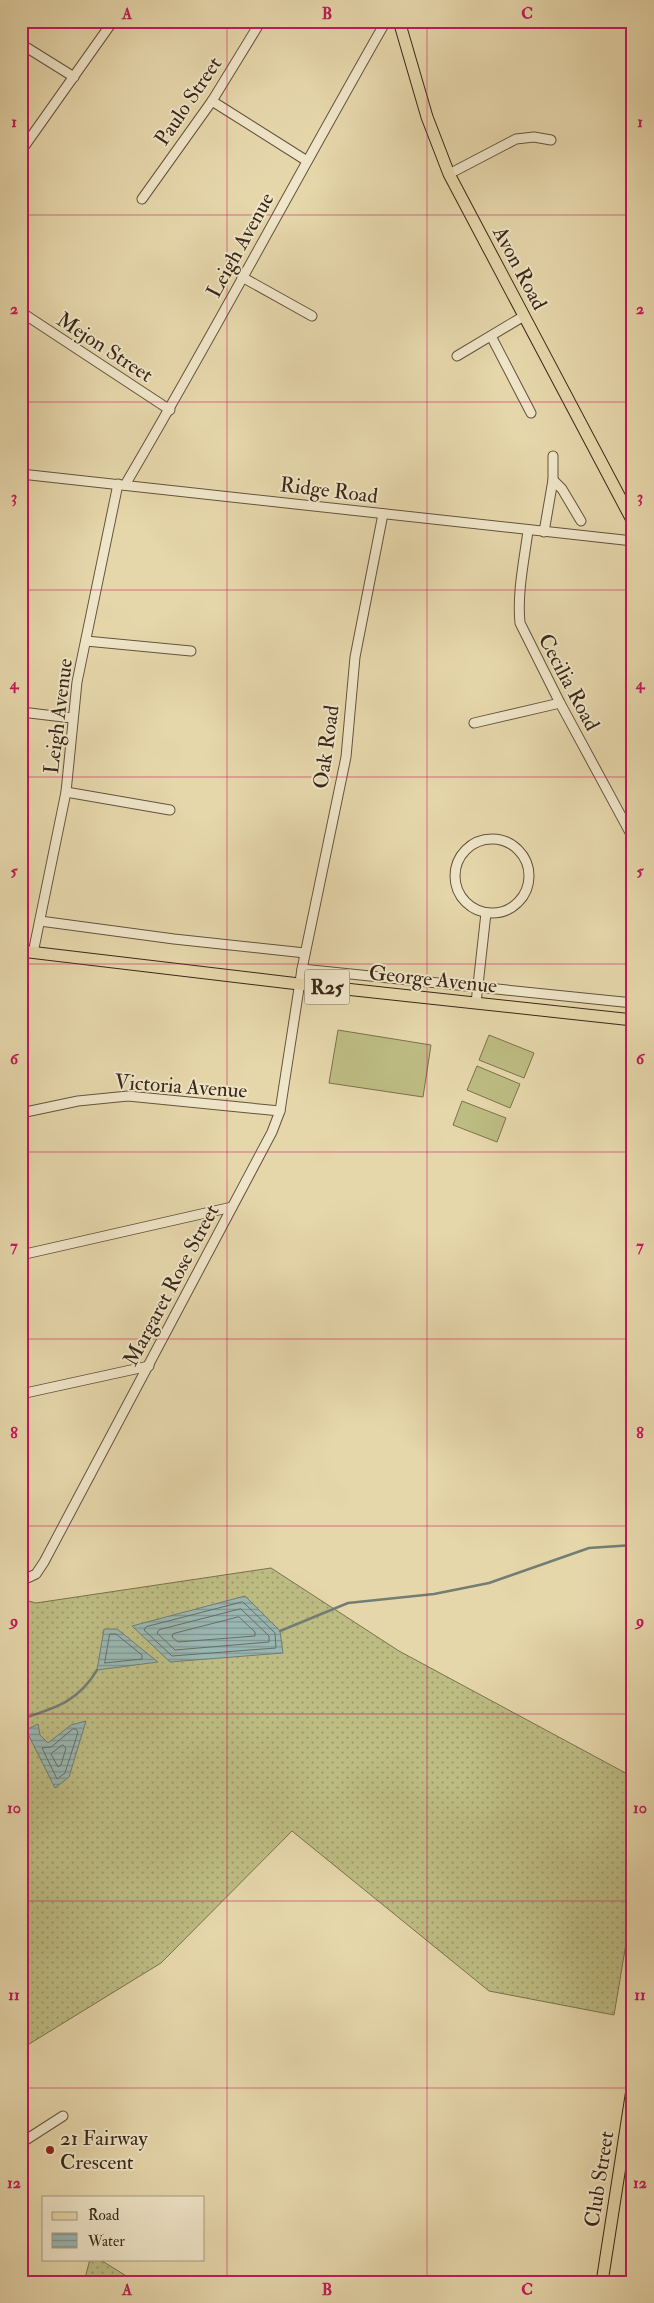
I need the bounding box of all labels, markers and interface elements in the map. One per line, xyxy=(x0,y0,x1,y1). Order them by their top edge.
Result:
text: A xyxy=(121,4,133,24)
text: B xyxy=(322,4,332,24)
text: C xyxy=(521,4,533,24)
street label: Paulo Street xyxy=(149,51,228,151)
text: 1 xyxy=(11,112,17,132)
text: 1 xyxy=(637,112,643,132)
street label: Leigh Avenue xyxy=(200,188,281,303)
street label: Avon Road xyxy=(486,221,553,315)
text: 2 xyxy=(10,299,18,319)
text: 2 xyxy=(636,299,644,319)
street label: Mejon Street xyxy=(51,306,158,389)
street label: Ridge Road xyxy=(279,471,380,510)
text: 3 xyxy=(11,487,17,507)
text: 3 xyxy=(637,487,643,507)
street label: Cecilia Road xyxy=(532,629,606,736)
street label: Leigh Avenue xyxy=(38,657,79,775)
text: 4 xyxy=(9,674,20,694)
text: 4 xyxy=(635,674,646,694)
street label: Oak Road xyxy=(307,703,346,791)
text: 5 xyxy=(10,861,18,881)
text: 5 xyxy=(636,861,644,881)
street label: George Avenue xyxy=(368,959,499,1000)
road number: R25 xyxy=(304,970,350,1004)
text: 6 xyxy=(10,1049,20,1069)
text: 6 xyxy=(636,1049,646,1069)
street label: Victoria Avenue xyxy=(114,1068,248,1105)
street label: Margaret Rose Street xyxy=(117,1200,226,1371)
text: 7 xyxy=(10,1236,18,1256)
text: 7 xyxy=(636,1236,644,1256)
text: 8 xyxy=(10,1423,18,1443)
text: 8 xyxy=(636,1423,644,1443)
text: 9 xyxy=(8,1611,18,1631)
text: 9 xyxy=(634,1611,644,1631)
text: 10 xyxy=(7,1798,21,1818)
text: 10 xyxy=(633,1798,647,1818)
text: 11 xyxy=(8,1985,20,2005)
text: 11 xyxy=(634,1985,646,2005)
place label: 21 Fairway Crescent xyxy=(60,2125,149,2176)
street label: Club Street xyxy=(579,2129,620,2229)
marker: 21 Fairway Crescent xyxy=(44,2144,56,2156)
text: 12 xyxy=(7,2173,21,2193)
text: 12 xyxy=(633,2173,647,2193)
legend xyxy=(42,2196,205,2260)
text: Road xyxy=(88,2206,120,2225)
text: Water xyxy=(87,2232,125,2251)
text: A xyxy=(121,2280,133,2300)
text: B xyxy=(322,2280,332,2300)
text: C xyxy=(521,2280,533,2300)

